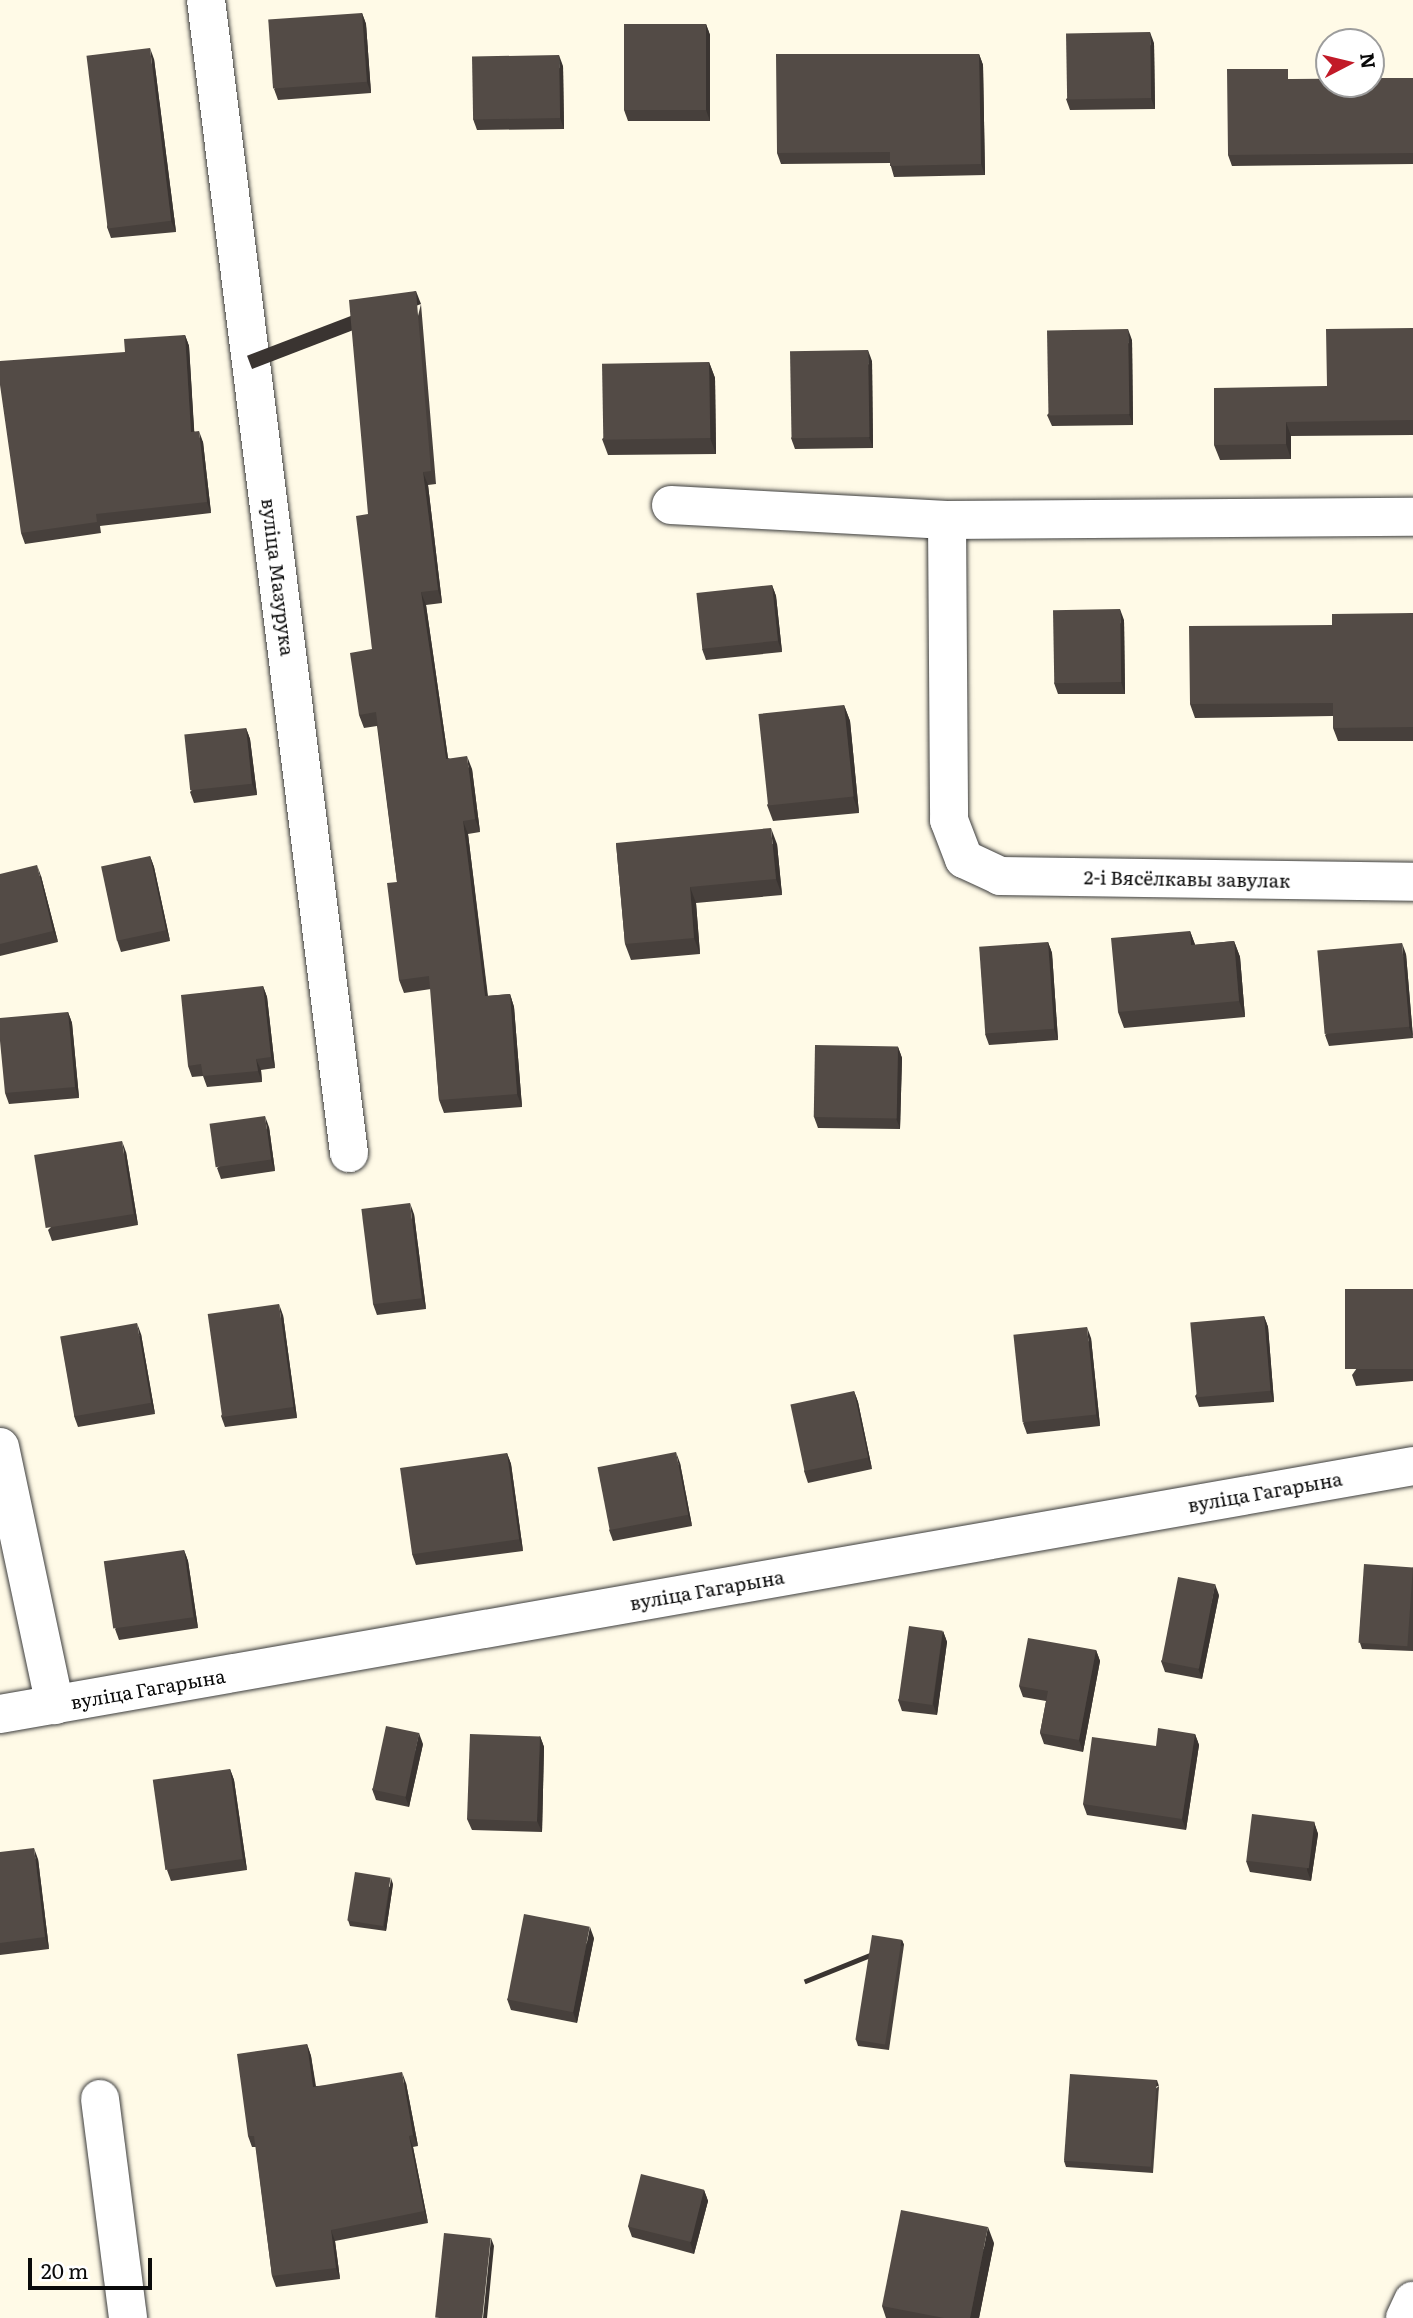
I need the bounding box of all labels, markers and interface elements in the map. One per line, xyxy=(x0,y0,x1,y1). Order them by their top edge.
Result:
north arrow xyxy=(1315,28,1385,98)
text: N xyxy=(1354,51,1384,70)
street label: вуліца Мазурука xyxy=(257,497,299,657)
street label: 2-і Вясёлкавы завулак xyxy=(1084,866,1290,892)
street label: вуліца Гагарына xyxy=(1186,1467,1344,1517)
street label: вуліца Гагарына xyxy=(628,1565,786,1615)
street label: вуліца Гагарына xyxy=(69,1664,227,1714)
scale bar xyxy=(32,2244,156,2288)
text: 20 m xyxy=(41,2254,88,2285)

